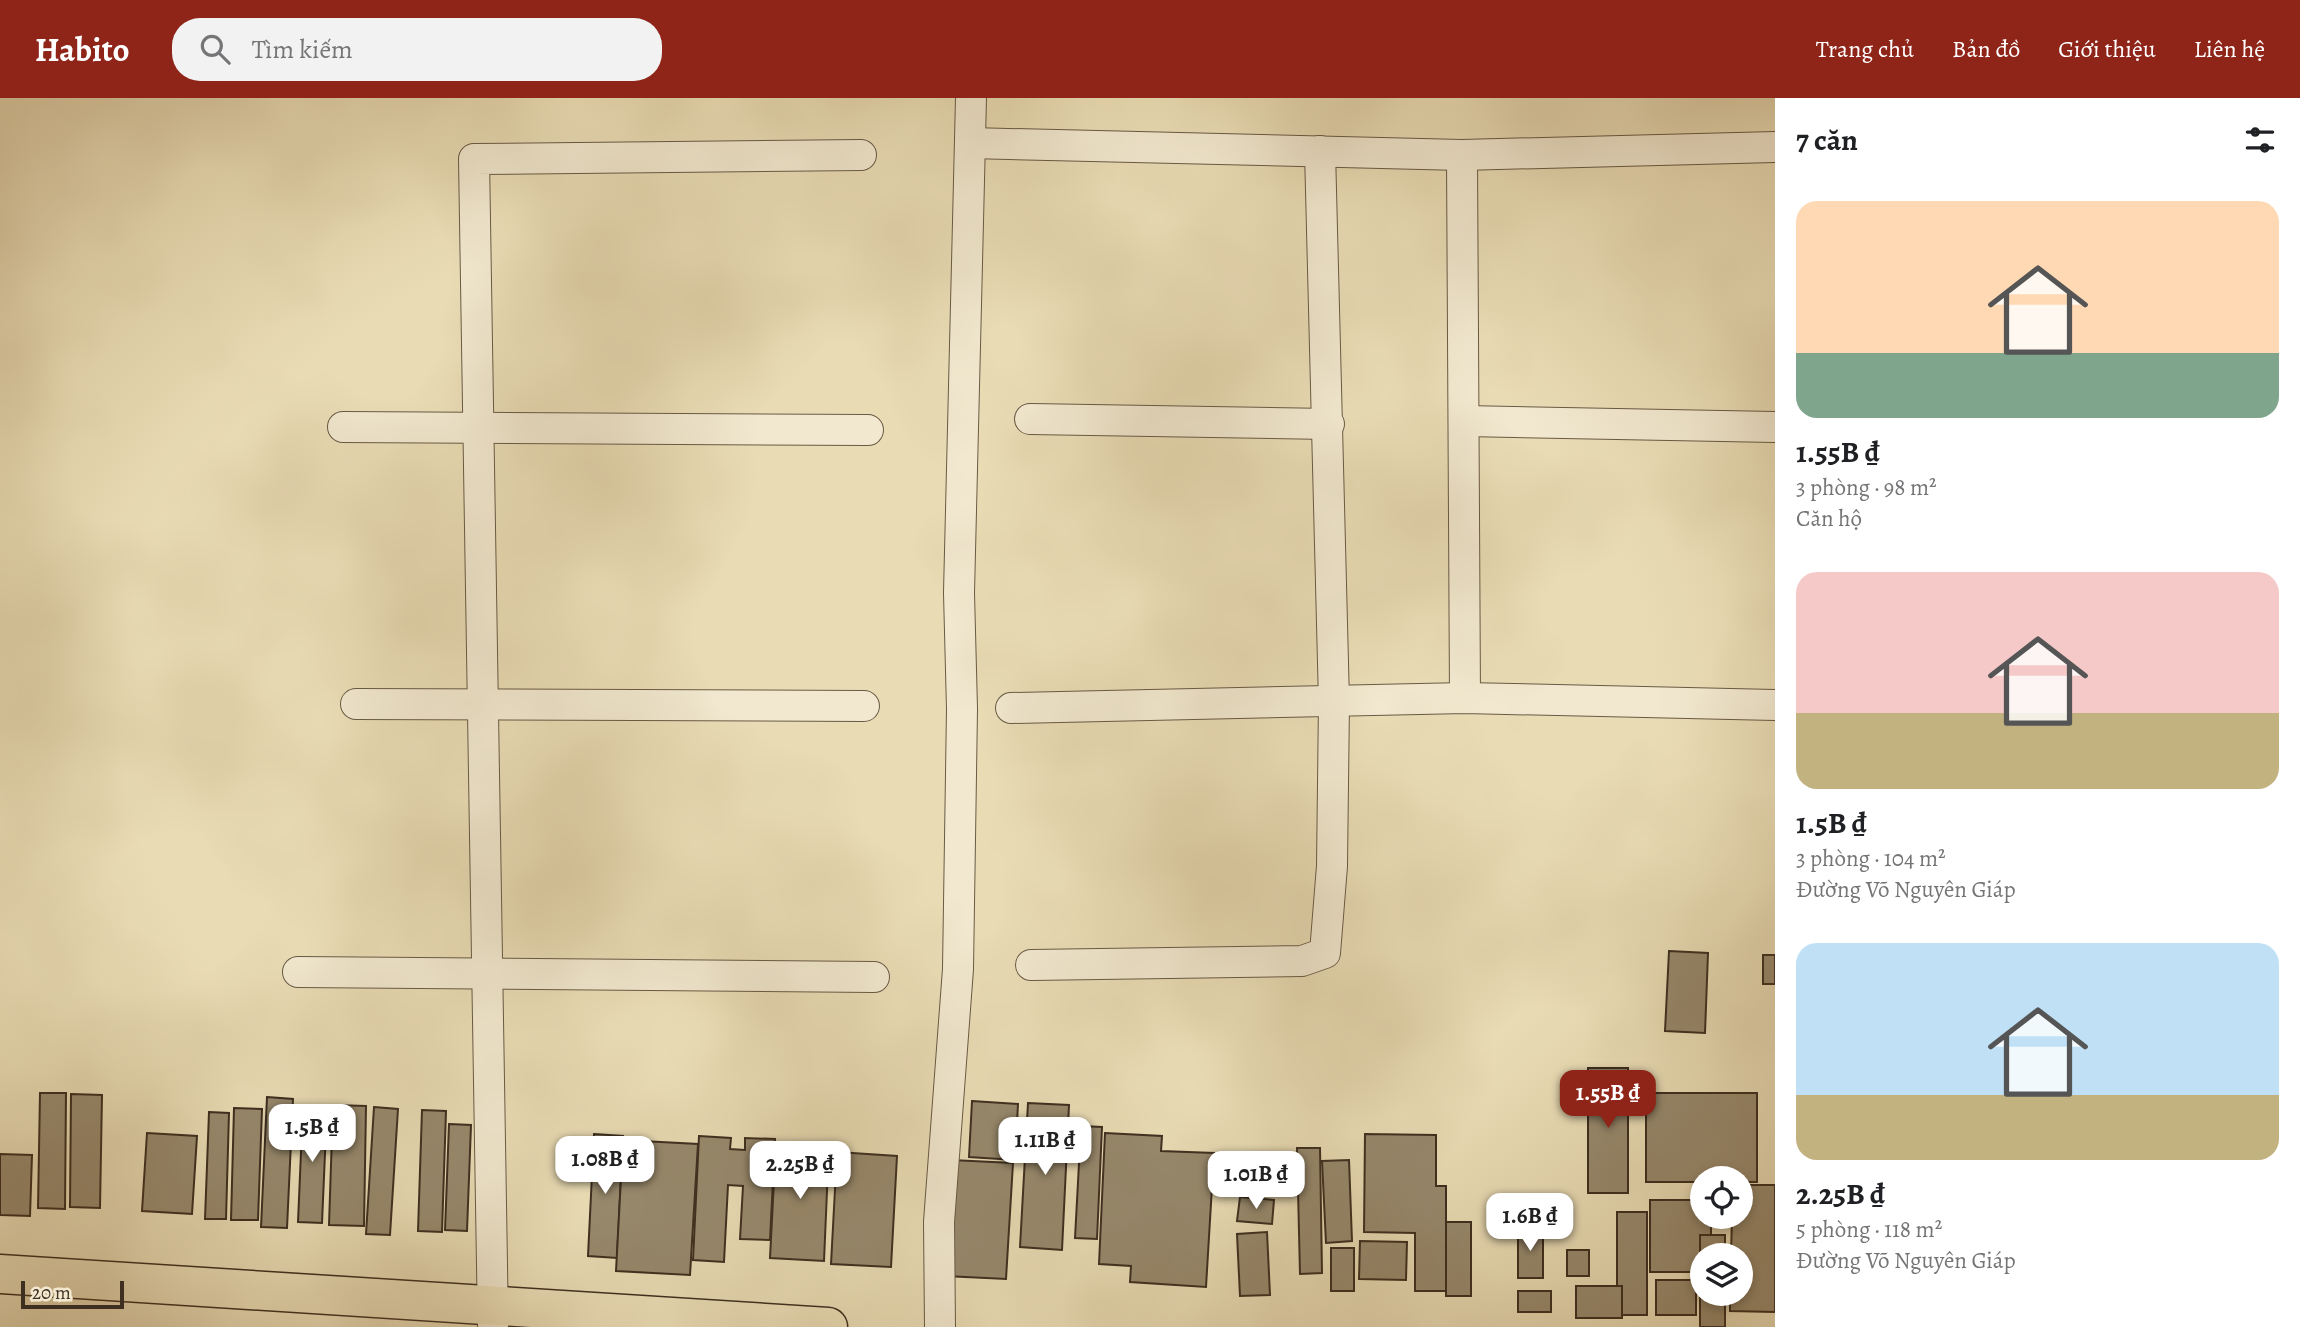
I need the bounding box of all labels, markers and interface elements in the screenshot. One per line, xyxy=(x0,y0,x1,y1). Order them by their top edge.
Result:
search box xyxy=(172,18,662,81)
text: Habito xyxy=(35,27,130,72)
icon: search xyxy=(196,30,234,68)
text: Tìm kiếm xyxy=(252,32,353,67)
text: Trang chủ xyxy=(1816,33,1914,65)
text: Bản đồ xyxy=(1952,33,2020,65)
text: Giới thiệu xyxy=(2058,33,2156,65)
text: Liên hệ xyxy=(2194,33,2265,65)
text: 7 căn xyxy=(1796,120,1858,160)
icon: filters xyxy=(2241,121,2279,159)
icon: home xyxy=(1975,247,2101,373)
text: 1.55B ₫ xyxy=(1796,432,1880,472)
text: 3 phòng · 98 m² xyxy=(1796,472,1937,503)
text: Căn hộ xyxy=(1796,503,1862,534)
icon: home xyxy=(1975,618,2101,744)
text: 1.5B ₫ xyxy=(1796,803,1867,843)
text: 3 phòng · 104 m² xyxy=(1796,843,1946,874)
text: Đường Võ Nguyên Giáp xyxy=(1796,874,2016,905)
icon: home xyxy=(1975,989,2101,1115)
pin: 1.55B ₫ xyxy=(1543,1070,1673,1130)
text: 1.55B ₫ xyxy=(1576,1077,1640,1108)
pin: 1.5B ₫ xyxy=(255,1104,369,1164)
text: 1.5B ₫ xyxy=(285,1111,339,1142)
pin: 1.11B ₫ xyxy=(980,1118,1110,1177)
text: 1.11B ₫ xyxy=(1014,1124,1076,1155)
pin: 1.08B ₫ xyxy=(540,1136,670,1196)
pin: 2.25B ₫ xyxy=(735,1142,865,1201)
text: 1.08B ₫ xyxy=(571,1143,639,1174)
text: 2.25B ₫ xyxy=(766,1148,834,1179)
pin: 1.01B ₫ xyxy=(1191,1152,1321,1211)
text: 1.01B ₫ xyxy=(1224,1158,1288,1189)
map controls xyxy=(1690,1166,1753,1306)
button: locate xyxy=(1690,1166,1753,1229)
text: 2.25B ₫ xyxy=(1796,1174,1885,1214)
pin: 1.6B ₫ xyxy=(1473,1194,1587,1253)
text: 1.6B ₫ xyxy=(1502,1200,1558,1231)
text: 5 phòng · 118 m² xyxy=(1796,1214,1942,1245)
button: layers xyxy=(1690,1243,1753,1306)
text: Đường Võ Nguyên Giáp xyxy=(1796,1245,2016,1276)
scale bar xyxy=(21,1278,124,1310)
text: 20 m xyxy=(32,1280,71,1306)

